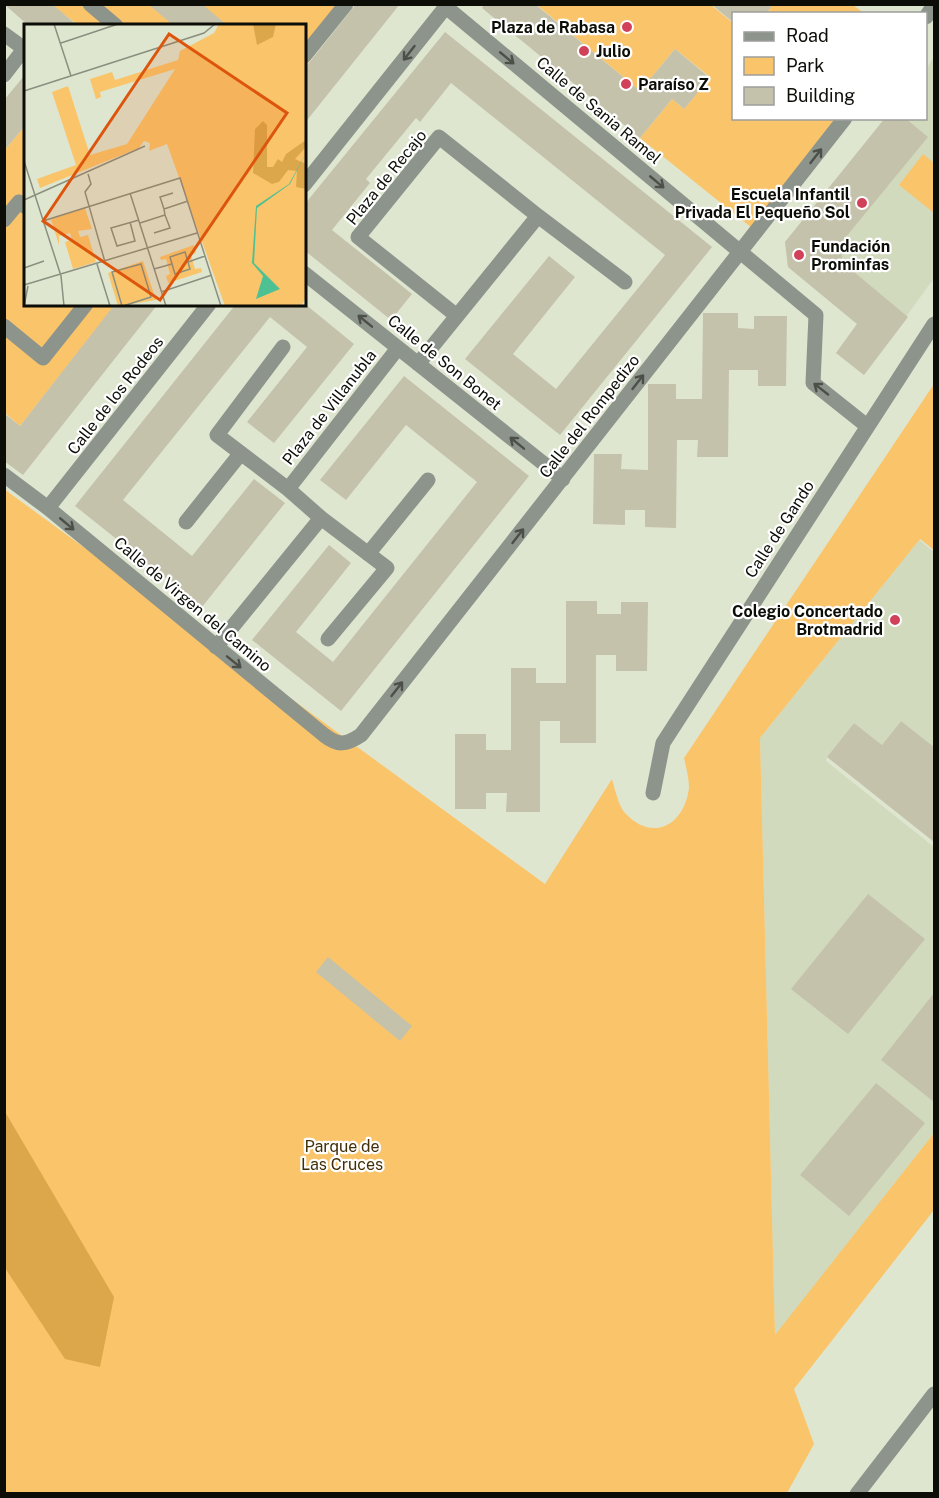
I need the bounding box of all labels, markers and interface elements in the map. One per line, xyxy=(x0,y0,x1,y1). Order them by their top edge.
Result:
legend xyxy=(732,12,927,120)
place label: Plaza de Rabasa xyxy=(491,18,615,37)
marker: Plaza de Rabasa xyxy=(620,20,634,34)
inset map xyxy=(24,24,306,306)
text: Road xyxy=(786,25,829,46)
place label: Julio xyxy=(596,42,631,61)
marker: Julio xyxy=(577,44,591,58)
one-way arrow xyxy=(403,45,416,61)
one-way arrow xyxy=(499,51,514,65)
street label: Calle de Sania Ramel xyxy=(533,53,665,168)
text: Park xyxy=(786,55,824,76)
place label: Paraíso Z xyxy=(638,75,709,94)
marker: Paraíso Z xyxy=(619,77,633,91)
text: Building xyxy=(786,85,855,106)
street label: Plaza de Recajo xyxy=(342,126,431,229)
one-way arrow xyxy=(810,148,823,164)
one-way arrow xyxy=(649,175,665,188)
place label: Escuela Infantil Privada El Pequeño Sol xyxy=(675,185,850,222)
marker: Escuela Infantil Privada El Pequeño Sol xyxy=(855,196,869,210)
place label: Fundación Prominfas xyxy=(811,237,890,274)
marker: Fundación Prominfas xyxy=(792,248,806,262)
street label: Calle de Son Bonet xyxy=(384,311,505,414)
one-way arrow xyxy=(357,315,373,328)
street label: Calle de los Rodeos xyxy=(63,333,167,458)
street label: Plaza de Villanubla xyxy=(279,346,380,469)
street label: Calle del Rompedizo xyxy=(535,351,643,482)
one-way arrow xyxy=(632,375,645,391)
one-way arrow xyxy=(813,383,829,396)
one-way arrow xyxy=(509,436,525,449)
street label: Calle de Gando xyxy=(741,477,818,582)
one-way arrow xyxy=(59,517,75,530)
one-way arrow xyxy=(512,528,525,544)
street label: Calle de Virgen del Camino xyxy=(110,533,275,676)
place label: Colegio Concertado Brotmadrid xyxy=(732,602,883,639)
marker: Colegio Concertado Brotmadrid xyxy=(888,613,902,627)
one-way arrow xyxy=(226,655,242,668)
one-way arrow xyxy=(391,681,404,697)
park label: Parque de Las Cruces xyxy=(301,1137,383,1174)

